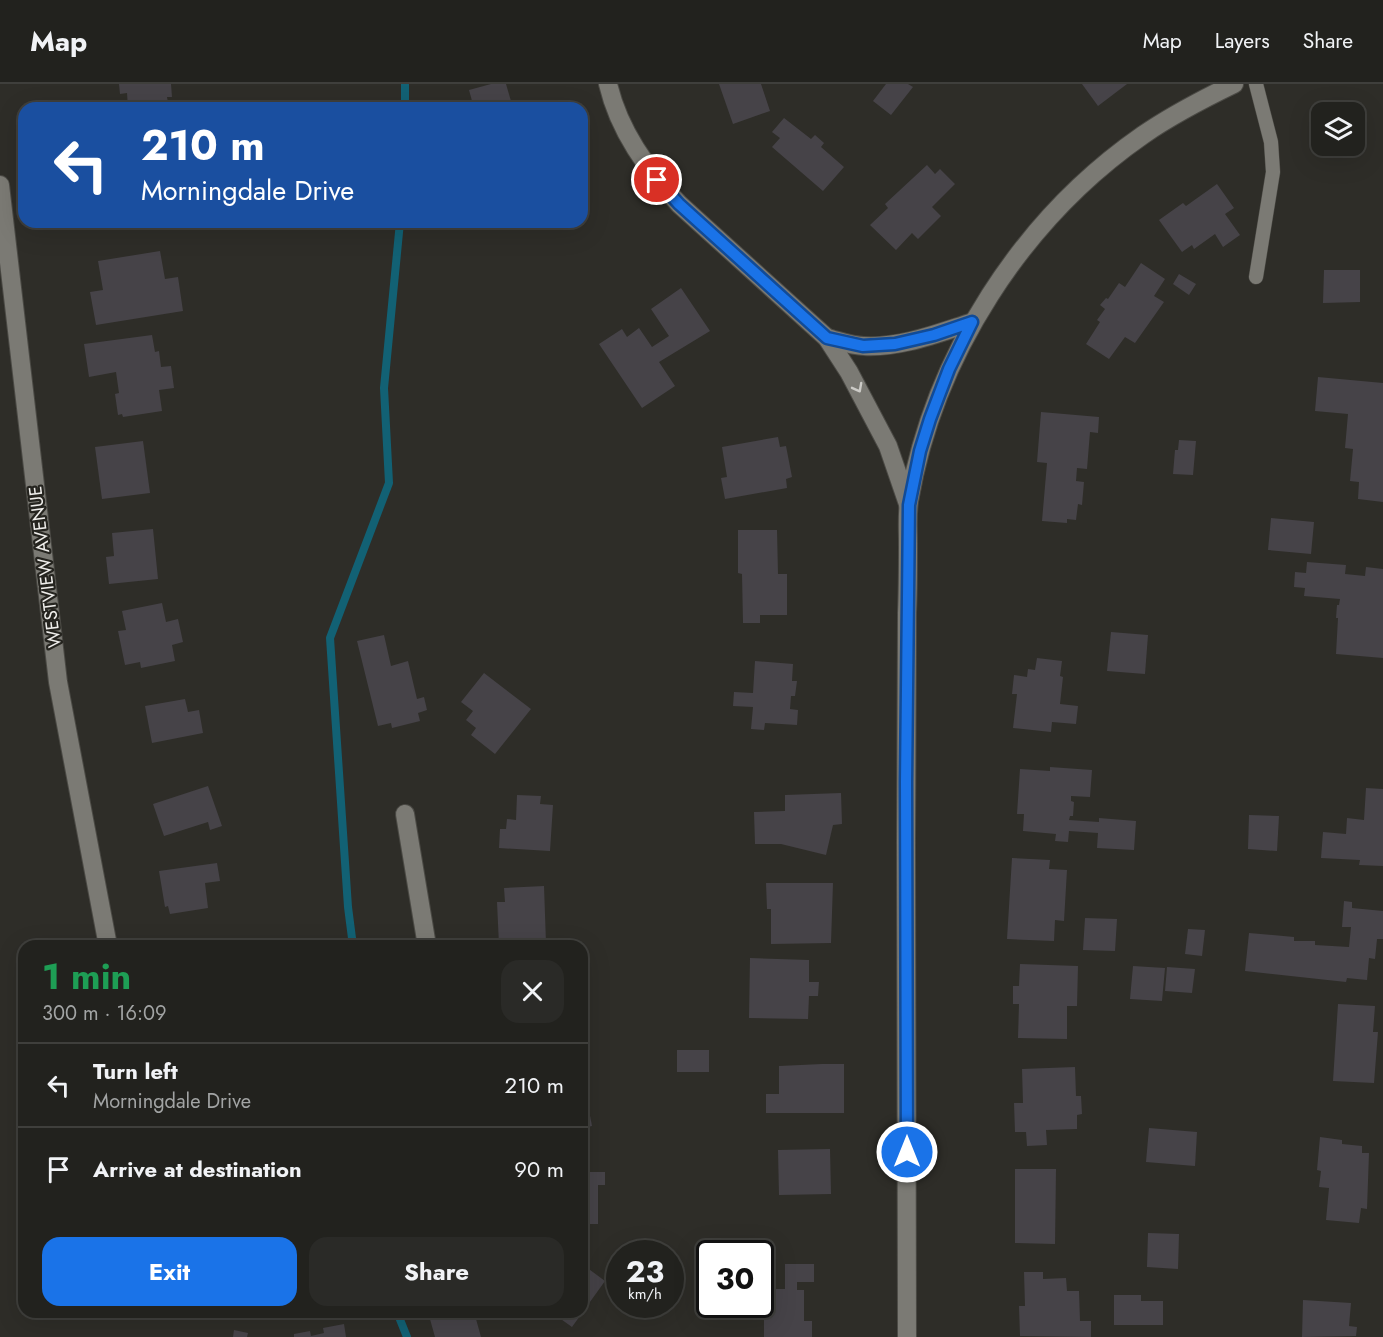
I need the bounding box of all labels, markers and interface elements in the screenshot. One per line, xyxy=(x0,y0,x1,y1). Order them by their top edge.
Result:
text: Map xyxy=(30,21,87,62)
text: Map xyxy=(1143,26,1182,56)
text: Layers xyxy=(1215,26,1270,56)
text: Share xyxy=(1303,26,1353,56)
map controls xyxy=(1311,102,1365,156)
button: layers xyxy=(1311,102,1365,156)
text: 210 m xyxy=(141,115,265,176)
icon: left xyxy=(42,126,120,204)
pin xyxy=(631,154,682,205)
icon: arrive xyxy=(640,163,673,196)
text: Morningdale Drive xyxy=(141,171,354,210)
one-way arrow xyxy=(851,382,862,393)
street label: WESTVIEW AVENUE xyxy=(22,485,68,649)
text: 1 min xyxy=(42,950,131,1002)
button: close xyxy=(501,960,564,1023)
text: 300 m · 16:09 xyxy=(42,999,167,1028)
text: Turn left xyxy=(93,1055,178,1087)
icon: left xyxy=(42,1069,75,1102)
text: 210 m xyxy=(505,1069,564,1101)
text: Morningdale Drive xyxy=(93,1087,251,1116)
position arrow xyxy=(875,1120,939,1184)
icon: arrive xyxy=(42,1153,75,1186)
text: Arrive at destination xyxy=(93,1153,302,1185)
text: 90 m xyxy=(514,1153,564,1185)
button: Exit xyxy=(42,1237,297,1306)
button: Share xyxy=(309,1237,564,1306)
speed limit sign: 30 xyxy=(696,1240,774,1318)
text: 23 xyxy=(626,1250,664,1293)
text: km/h xyxy=(628,1283,662,1305)

